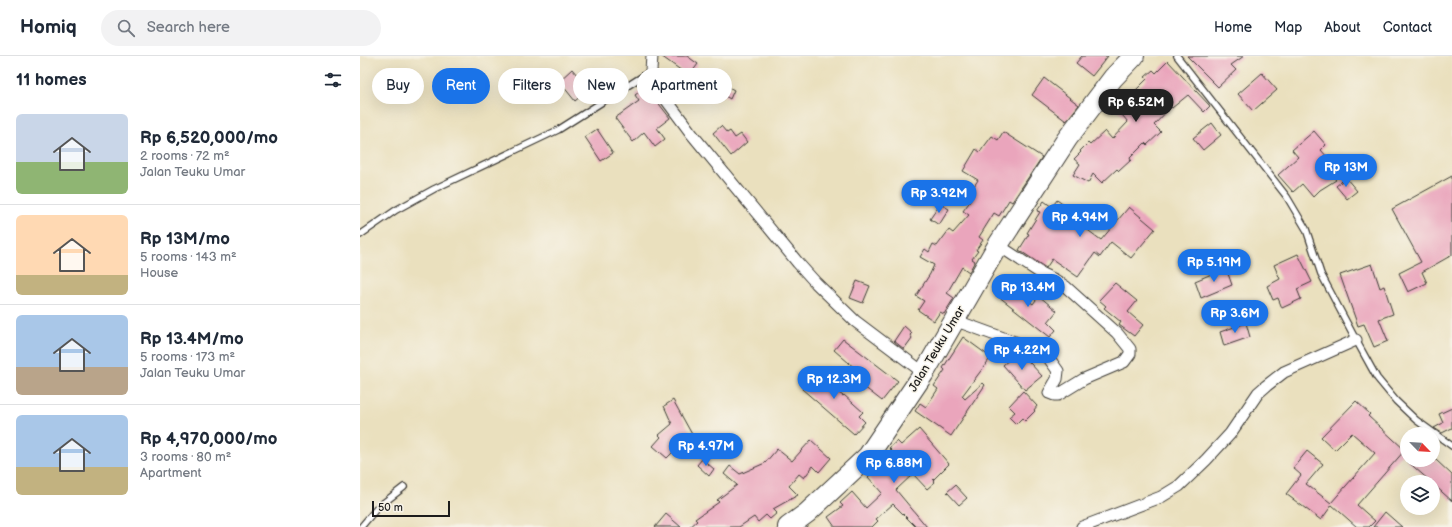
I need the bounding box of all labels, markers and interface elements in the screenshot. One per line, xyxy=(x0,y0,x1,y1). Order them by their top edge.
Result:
search box xyxy=(101,10,381,46)
text: Homiq xyxy=(20,16,77,39)
icon: search xyxy=(115,17,137,39)
text: Search here xyxy=(147,18,230,37)
text: Home xyxy=(1214,19,1252,36)
text: Map xyxy=(1274,19,1302,36)
text: About xyxy=(1324,19,1361,36)
text: Contact xyxy=(1383,19,1432,36)
chip: Buy xyxy=(372,68,424,104)
chip: Rent xyxy=(432,68,490,104)
chip: Filters xyxy=(498,68,565,104)
chip: New xyxy=(573,68,629,104)
chip: Apartment xyxy=(637,68,732,104)
icon: filters xyxy=(322,69,344,91)
text: 11 homes xyxy=(16,70,87,90)
pin: Rp 6.52M xyxy=(1095,89,1177,123)
text: Rp 6.52M xyxy=(1107,94,1165,110)
text: Rp 6,520,000/mo xyxy=(140,128,278,148)
icon: home xyxy=(48,130,96,178)
text: 2 rooms · 72 m² xyxy=(140,148,230,164)
pin: Rp 13M xyxy=(1313,154,1379,188)
text: Rp 13M xyxy=(1324,159,1368,175)
text: Jalan Teuku Umar xyxy=(140,164,245,180)
pin: Rp 3.92M xyxy=(898,180,980,214)
text: Rp 3.92M xyxy=(911,185,967,201)
pin: Rp 4.94M xyxy=(1039,204,1121,238)
text: Rp 4.94M xyxy=(1052,209,1108,225)
text: Rp 13M/mo xyxy=(140,229,230,249)
icon: home xyxy=(48,231,96,279)
text: 5 rooms · 143 m² xyxy=(140,249,237,265)
pin: Rp 5.19M xyxy=(1173,249,1255,283)
text: Rp 5.19M xyxy=(1187,254,1241,270)
text: House xyxy=(140,265,178,281)
pin: Rp 13.4M xyxy=(987,274,1069,308)
text: Rp 13.4M xyxy=(1001,279,1055,295)
pin: Rp 3.6M xyxy=(1198,300,1272,334)
street label: Jalan Teuku Umar xyxy=(906,303,969,395)
text: Rp 3.6M xyxy=(1210,305,1260,321)
text: Rp 13.4M/mo xyxy=(140,329,244,349)
icon: home xyxy=(48,331,96,379)
pin: Rp 4.22M xyxy=(981,337,1063,371)
text: Rp 4.22M xyxy=(993,342,1051,358)
text: 5 rooms · 173 m² xyxy=(140,349,235,365)
text: Jalan Teuku Umar xyxy=(140,365,245,381)
pin: Rp 12.3M xyxy=(793,366,875,400)
text: Rp 12.3M xyxy=(807,371,861,387)
north arrow xyxy=(1400,427,1440,467)
map controls xyxy=(1400,427,1440,515)
text: Rp 4,970,000/mo xyxy=(140,429,277,449)
icon: home xyxy=(48,431,96,479)
pin: Rp 4.97M xyxy=(665,433,747,467)
text: Rp 4.97M xyxy=(678,438,734,454)
text: 3 rooms · 80 m² xyxy=(140,449,231,465)
pin: Rp 6.88M xyxy=(853,450,935,484)
text: Rp 6.88M xyxy=(865,455,923,471)
text: Apartment xyxy=(140,465,201,481)
button: layers xyxy=(1400,475,1440,515)
scale bar xyxy=(372,499,450,518)
text: 50 m xyxy=(378,501,403,514)

